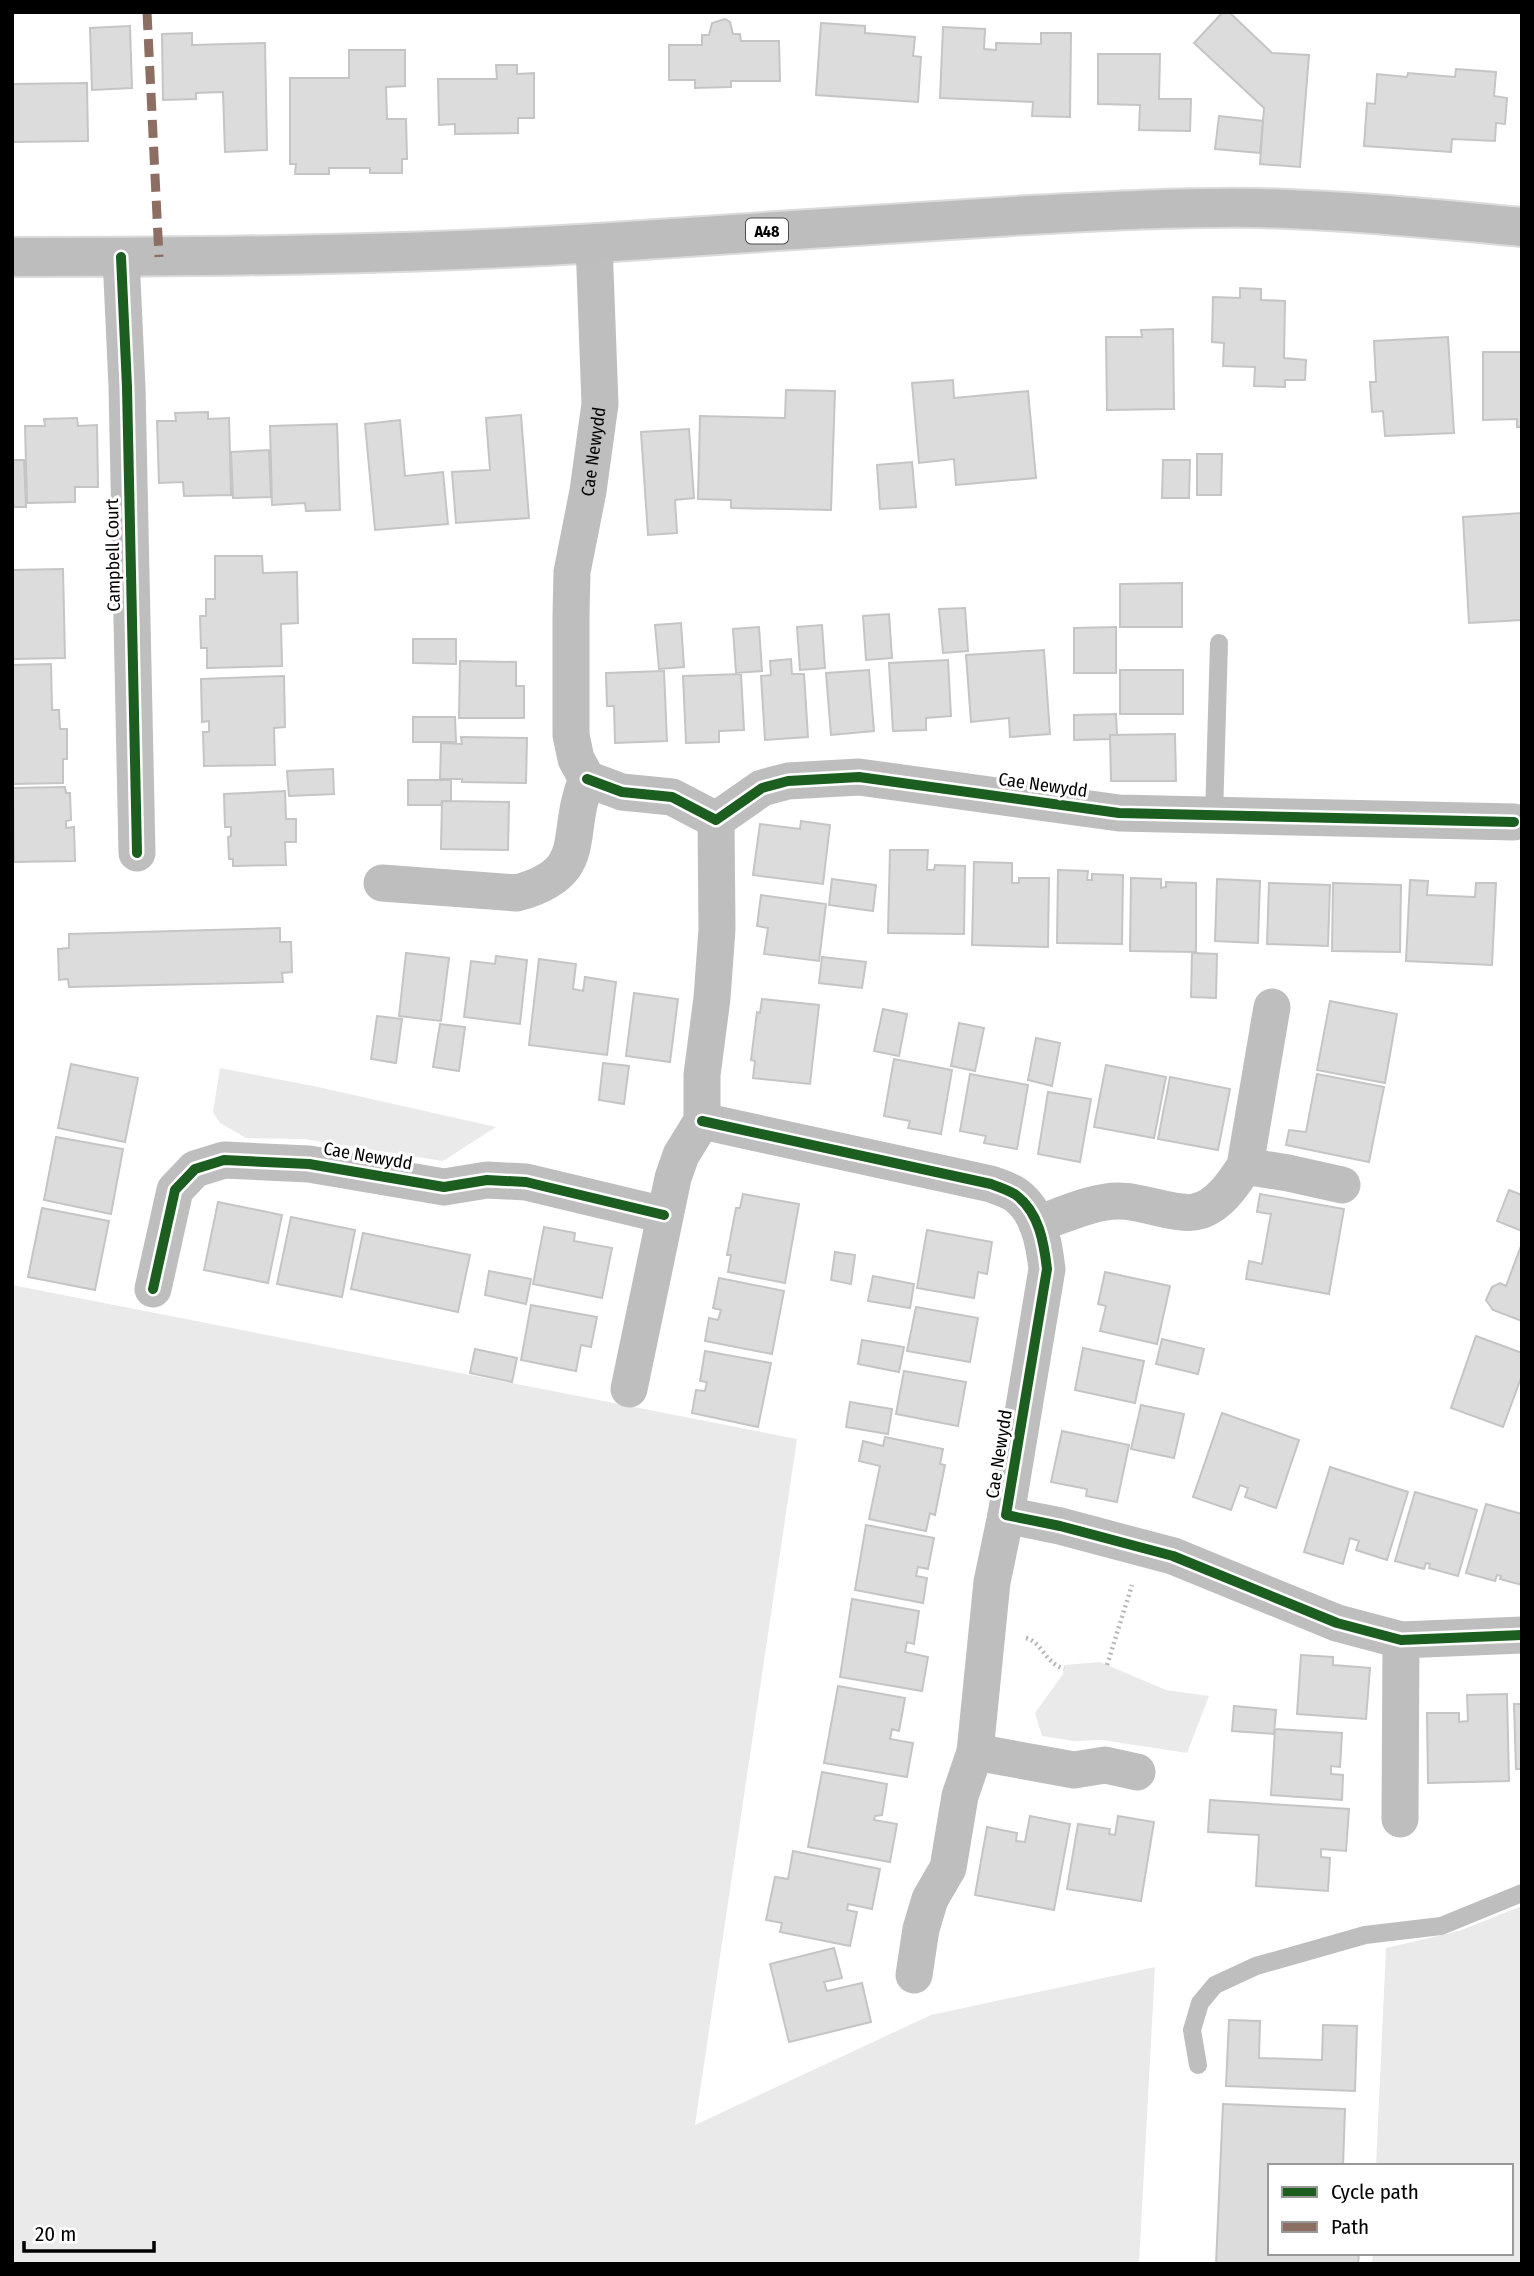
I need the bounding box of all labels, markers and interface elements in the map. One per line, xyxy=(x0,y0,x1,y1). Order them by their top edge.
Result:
road number: A48 xyxy=(746,218,788,244)
street label: Cae Newydd xyxy=(576,406,610,498)
street label: Campbell Court xyxy=(101,498,125,612)
street label: Cae Newydd xyxy=(997,768,1089,802)
street label: Cae Newydd xyxy=(322,1137,414,1175)
street label: Cae Newydd xyxy=(981,1408,1017,1500)
legend xyxy=(1268,2164,1513,2255)
text: Cycle path xyxy=(1331,2179,1419,2205)
scale bar xyxy=(24,2210,154,2254)
text: Path xyxy=(1331,2214,1369,2240)
text: 20 m xyxy=(35,2221,76,2247)

